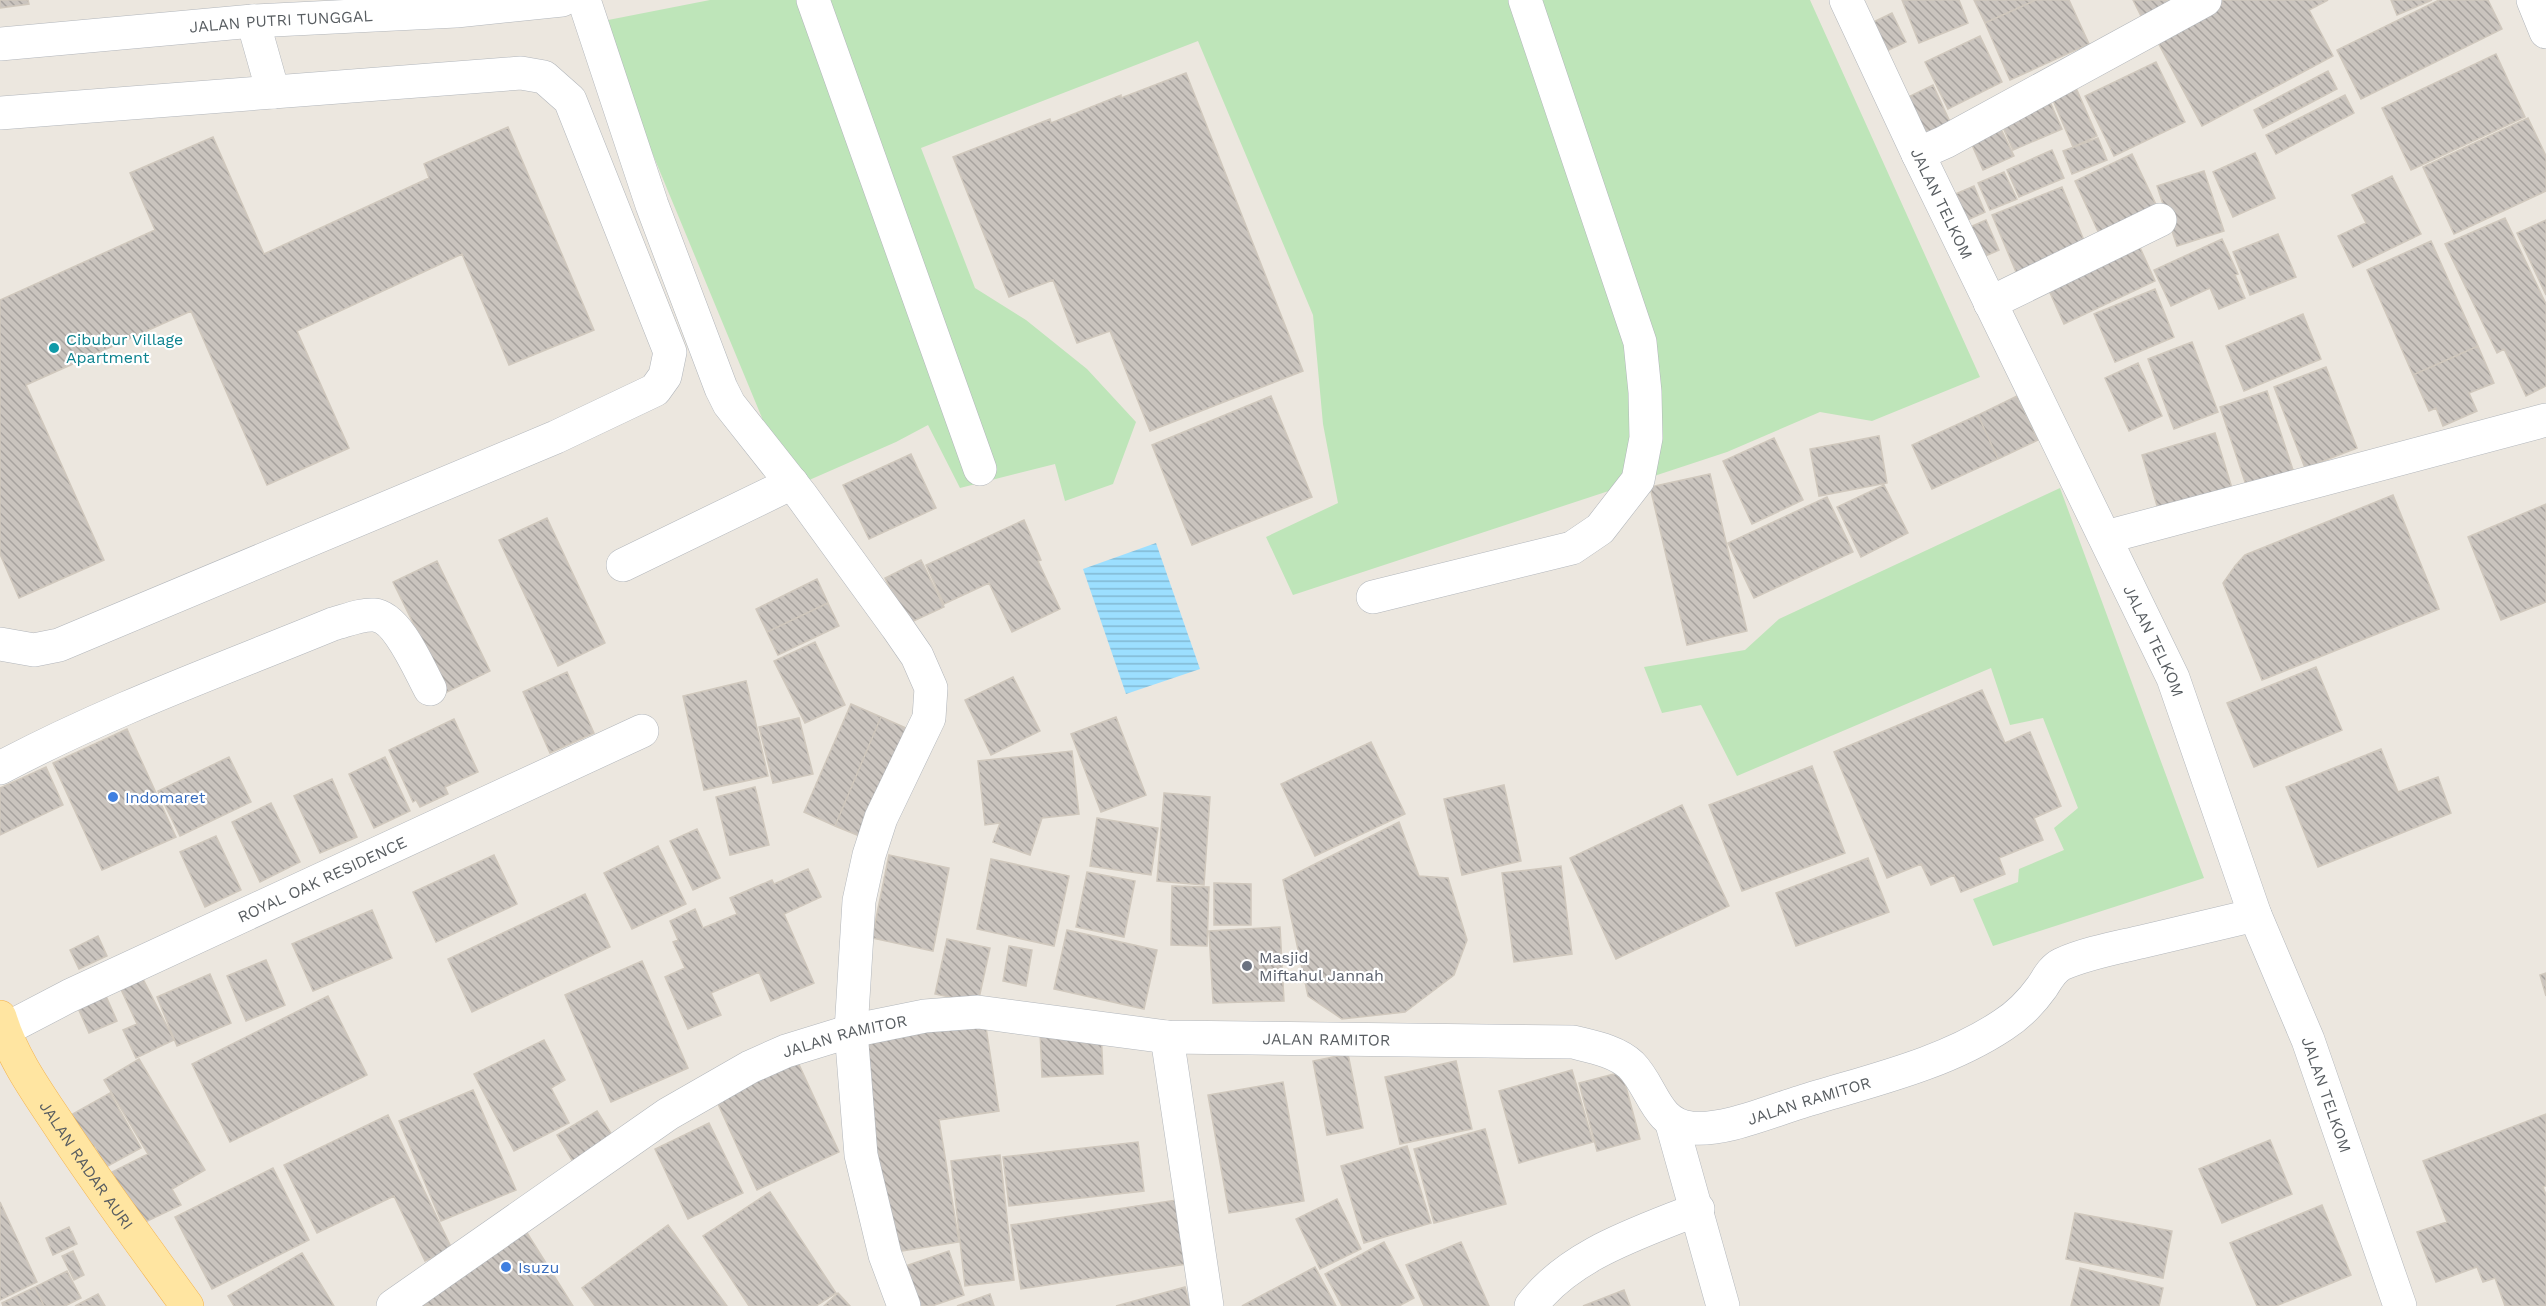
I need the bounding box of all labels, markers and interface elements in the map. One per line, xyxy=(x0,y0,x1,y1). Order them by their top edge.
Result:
street label: JALAN PUTRI TUNGGAL xyxy=(188,6,374,37)
street label: JALAN TELKOM xyxy=(1907,145,1977,262)
place label: Cibubur Village Apartment xyxy=(66,330,183,367)
marker: Cibubur Village Apartment xyxy=(47,341,61,355)
street label: JALAN TELKOM xyxy=(2119,582,2188,699)
place label: Indomaret xyxy=(125,788,206,807)
marker: Indomaret xyxy=(106,790,120,804)
street label: ROYAL OAK RESIDENCE xyxy=(235,832,410,927)
place label: Masjid Miftahul Jannah xyxy=(1259,948,1384,985)
marker: Masjid Miftahul Jannah xyxy=(1240,959,1254,973)
street label: JALAN RAMITOR xyxy=(780,1011,909,1062)
street label: JALAN RAMITOR xyxy=(1262,1029,1391,1050)
street label: JALAN TELKOM xyxy=(2298,1034,2355,1155)
street label: JALAN RAMITOR xyxy=(1745,1073,1873,1129)
street label: JALAN RADAR AURI xyxy=(35,1097,137,1233)
place label: Isuzu xyxy=(518,1258,559,1277)
marker: Isuzu xyxy=(499,1260,513,1274)

